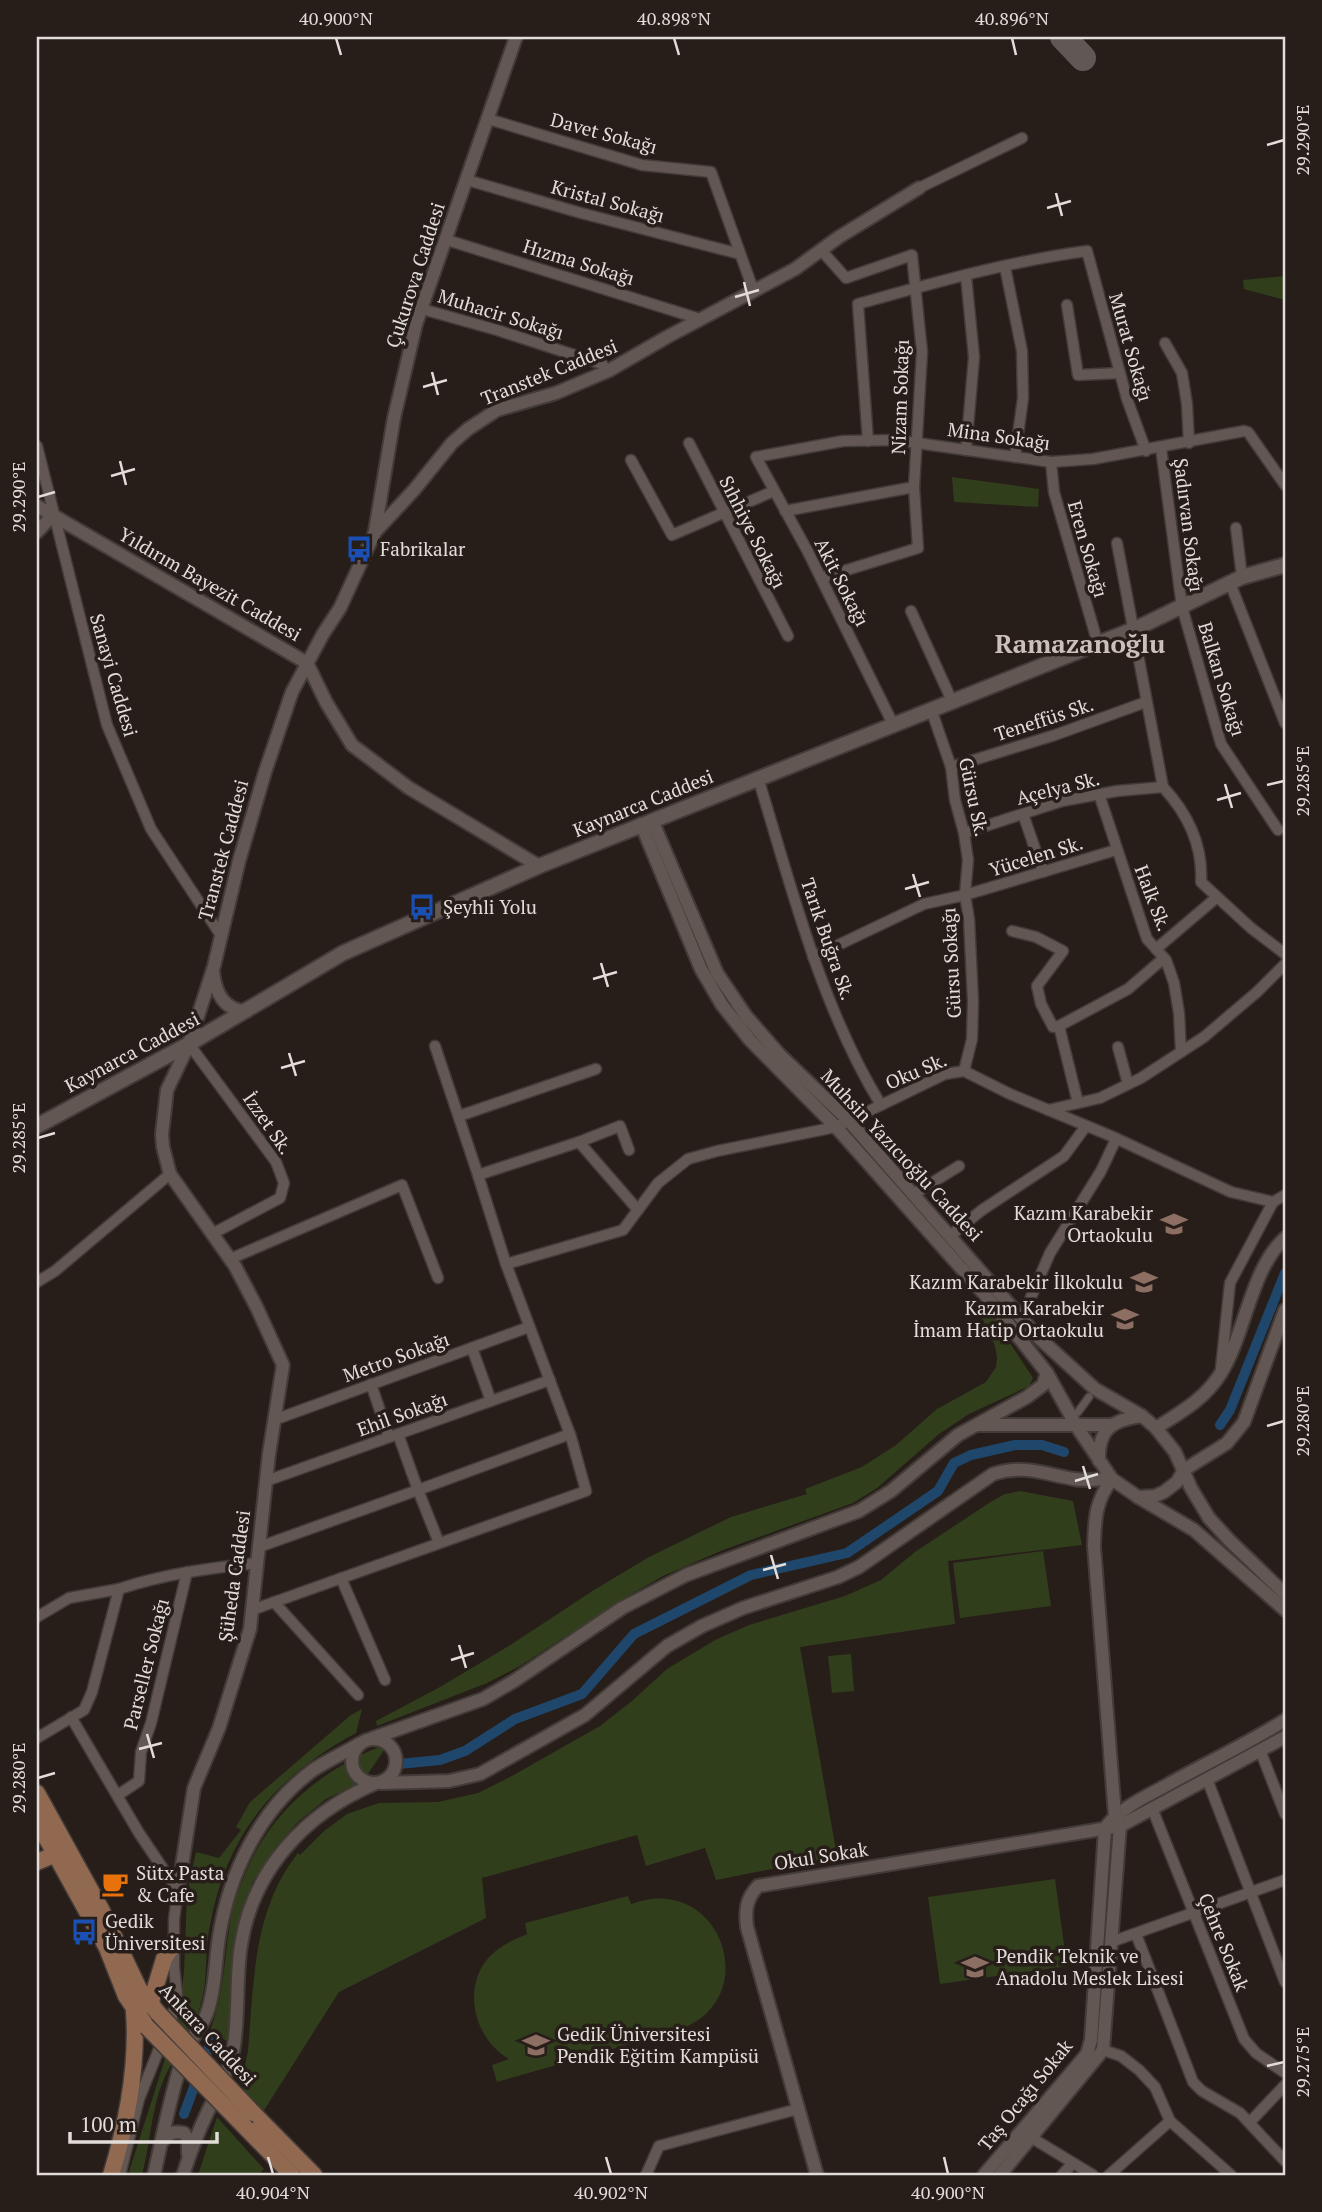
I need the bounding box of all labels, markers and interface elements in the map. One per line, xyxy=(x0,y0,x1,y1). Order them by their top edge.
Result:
text: 40.900°N xyxy=(299,6,373,30)
text: 40.898°N xyxy=(637,6,711,30)
text: 40.896°N xyxy=(975,6,1049,30)
text: 29.290°E xyxy=(1290,104,1314,176)
street label: Davet Sokağı xyxy=(548,106,660,159)
street label: Kristal Sokağı xyxy=(549,173,668,228)
street label: Çukurova Caddesi xyxy=(379,199,450,351)
street label: Hızma Sokağı xyxy=(520,233,638,290)
street label: Muhacir Sokağı xyxy=(435,283,567,345)
street label: Murat Sokağı xyxy=(1104,290,1159,404)
street label: Transtek Caddesi xyxy=(477,333,621,410)
street label: Nizam Sokağı xyxy=(885,339,914,455)
street label: Mina Sokağı xyxy=(946,416,1052,455)
street label: Şadırvan Sokağı xyxy=(1169,457,1210,593)
text: 29.290°E xyxy=(6,461,30,533)
street label: Sıhhiye Sokağı xyxy=(714,471,793,592)
street label: Eren Sokağı xyxy=(1063,498,1114,600)
street label: Yıldırım Bayezit Caddesi xyxy=(114,521,306,646)
street label: Akit Sokağı xyxy=(810,533,875,630)
bus stop icon: Fabrikalar xyxy=(344,534,374,564)
place label: Fabrikalar xyxy=(380,536,466,561)
street label: Sanayi Caddesi xyxy=(85,610,144,739)
street label: Balkan Sokağı xyxy=(1193,619,1252,739)
district label: Ramazanoğlu xyxy=(995,626,1165,660)
street label: Teneffüs Sk. xyxy=(991,691,1097,746)
text: 29.285°E xyxy=(1290,745,1314,817)
street label: Gürsu Sk. xyxy=(954,755,995,839)
street label: Kaynarca Caddesi xyxy=(569,763,717,842)
street label: Açelya Sk. xyxy=(1014,765,1102,810)
street label: Transtek Caddesi xyxy=(192,777,253,923)
street label: Yücelen Sk. xyxy=(986,829,1086,882)
street label: Halk Sk. xyxy=(1129,861,1177,934)
street label: Tarık Buğra Sk. xyxy=(796,874,861,1003)
bus stop icon: Şeyhli Yolu xyxy=(407,892,437,922)
place label: Şeyhli Yolu xyxy=(443,894,537,919)
street label: Gürsu Sokağı xyxy=(935,907,966,1019)
street label: Kaynarca Caddesi xyxy=(60,1006,203,1098)
street label: Oku Sk. xyxy=(881,1046,950,1095)
street label: Muhsin Yazıcıoğlu Caddesi xyxy=(816,1063,989,1246)
street label: İzzet Sk. xyxy=(238,1086,299,1159)
text: 29.285°E xyxy=(6,1102,30,1174)
place label: Kazım Karabekir Ortaokulu xyxy=(1014,1200,1154,1247)
school or university icon: Kazım Karabekir Ortaokulu xyxy=(1159,1209,1189,1239)
school or university icon: Kazım Karabekir İlkokulu xyxy=(1129,1267,1159,1297)
place label: Kazım Karabekir İlkokulu xyxy=(909,1269,1123,1294)
place label: Kazım Karabekir İmam Hatip Ortaokulu xyxy=(913,1295,1105,1342)
school or university icon: Kazım Karabekir İmam Hatip Ortaokulu xyxy=(1110,1304,1140,1334)
street label: Metro Sokağı xyxy=(339,1326,452,1387)
text: 29.280°E xyxy=(1290,1385,1314,1457)
street label: Ehil Sokağı xyxy=(353,1386,450,1441)
street label: Şüheda Caddesi xyxy=(212,1508,255,1644)
street label: Parseller Sokağı xyxy=(117,1596,174,1732)
text: 29.280°E xyxy=(6,1742,30,1814)
street label: Okul Sokak xyxy=(772,1836,870,1875)
place label: Sütx Pasta & Cafe xyxy=(136,1860,225,1907)
cafe icon: Sütx Pasta & Cafe xyxy=(100,1869,130,1899)
street label: Çehre Sokak xyxy=(1193,1889,1256,1995)
place label: Gedik Üniversitesi xyxy=(105,1908,205,1955)
bus stop icon: Gedik Üniversitesi xyxy=(69,1917,99,1947)
place label: Pendik Teknik ve Anadolu Meslek Lisesi xyxy=(996,1943,1184,1990)
school or university icon: Pendik Teknik ve Anadolu Meslek Lisesi xyxy=(960,1952,990,1982)
street label: Ankara Caddesi xyxy=(154,1977,262,2090)
place label: Gedik Üniversitesi Pendik Eğitim Kampüsü xyxy=(557,2021,759,2068)
text: 29.275°E xyxy=(1290,2026,1314,2098)
school or university icon: Gedik Üniversitesi Pendik Eğitim Kampüsü xyxy=(521,2030,551,2060)
street label: Taş Ocağı Sokak xyxy=(972,2034,1077,2156)
scale bar xyxy=(70,2100,217,2144)
text: 100 m xyxy=(80,2110,137,2138)
text: 40.904°N xyxy=(236,2180,310,2204)
text: 40.902°N xyxy=(574,2180,648,2204)
text: 40.900°N xyxy=(911,2180,985,2204)

